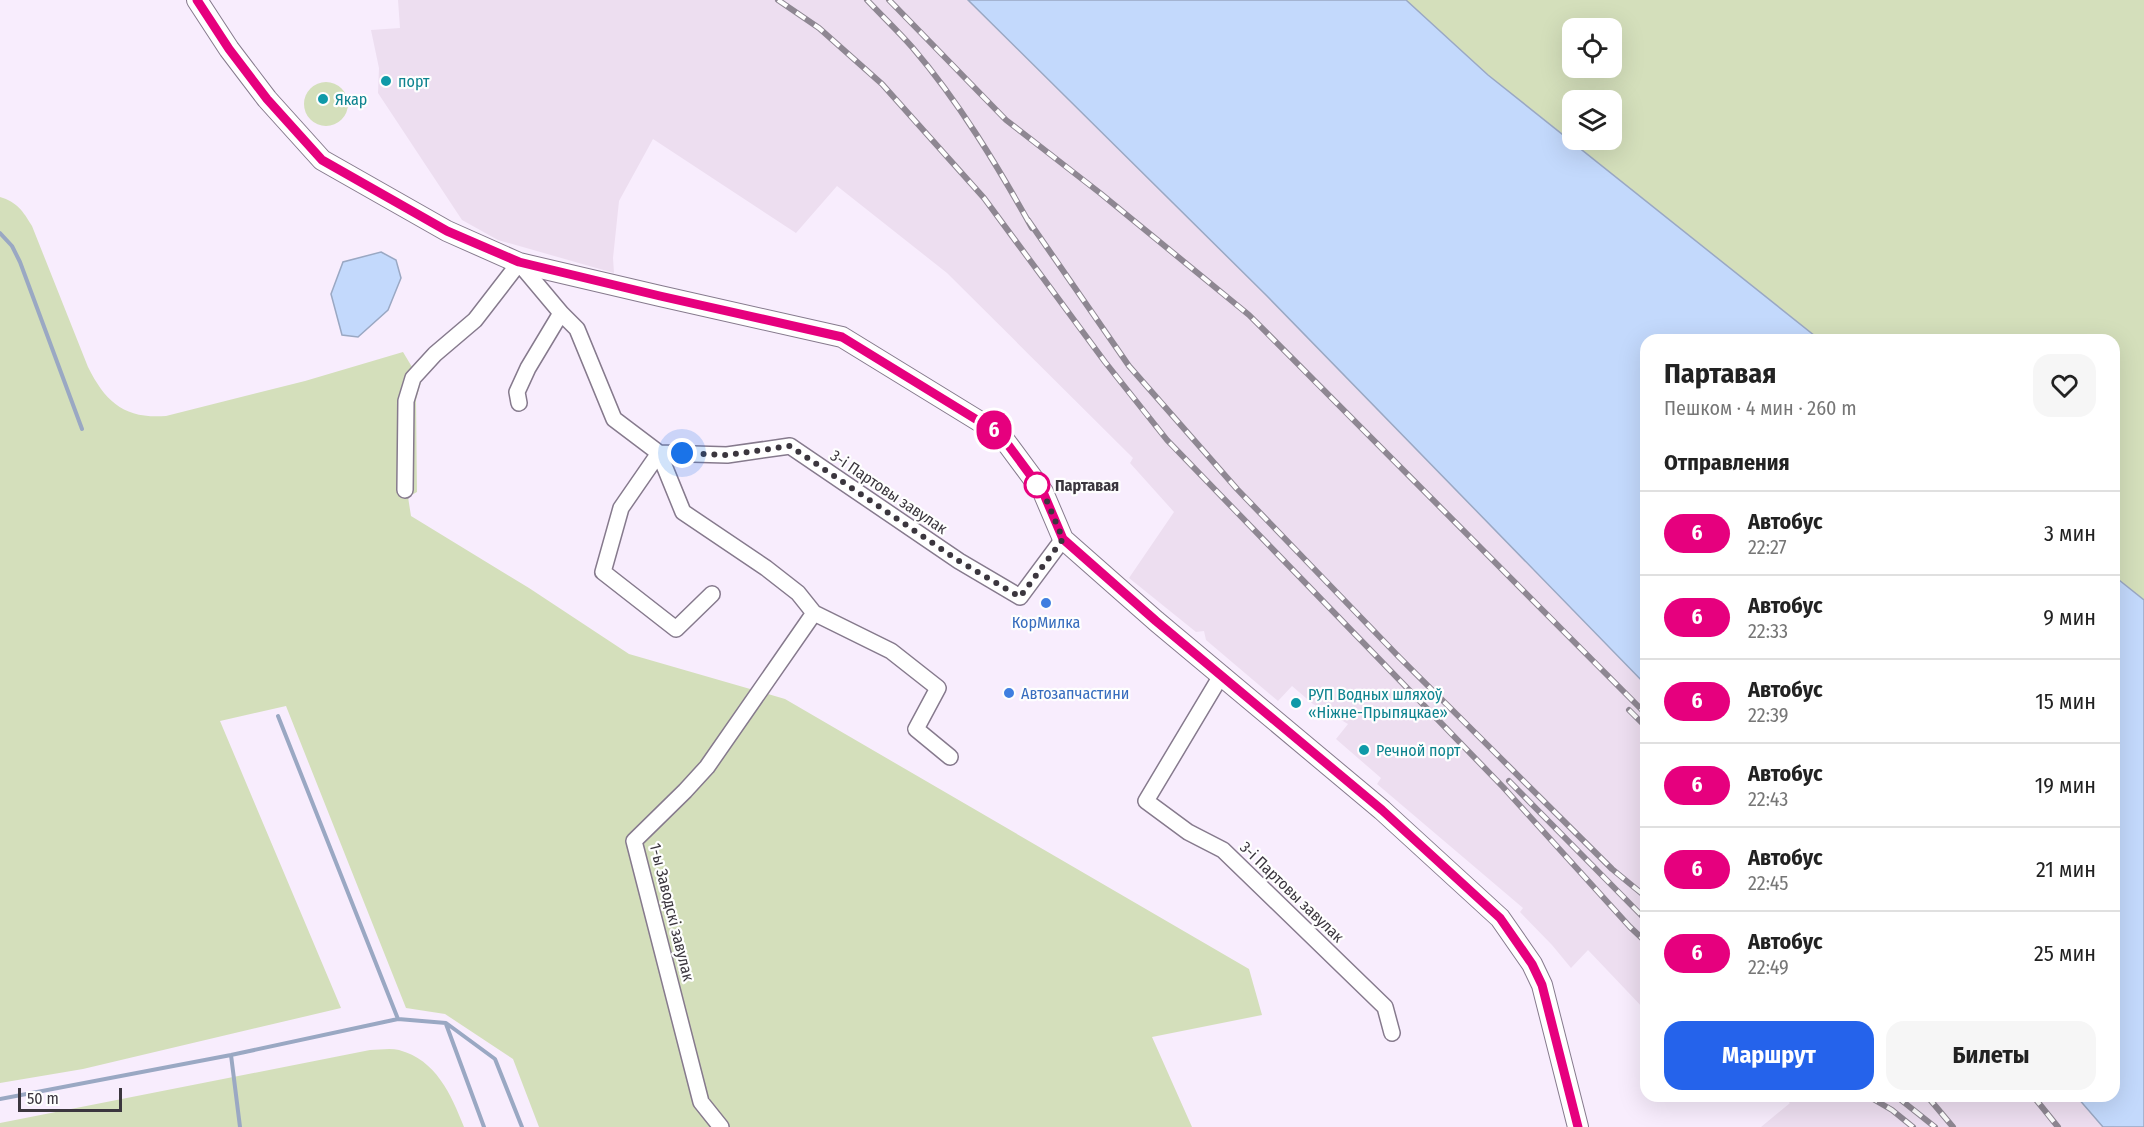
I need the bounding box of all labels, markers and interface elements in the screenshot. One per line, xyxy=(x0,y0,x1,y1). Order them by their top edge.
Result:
map controls xyxy=(1562,18,1622,150)
button: locate xyxy=(1562,18,1622,78)
place label: порт xyxy=(398,72,430,91)
marker: порт xyxy=(379,74,393,88)
place label: Якар xyxy=(335,90,367,109)
button: layers xyxy=(1562,90,1622,150)
marker: Якар xyxy=(316,92,330,106)
button: heart xyxy=(2033,354,2096,417)
text: Партавая xyxy=(1664,357,1776,390)
text: Пешком · 4 мин · 260 m xyxy=(1664,396,1857,420)
line badge: 6 xyxy=(974,410,1014,450)
text: 6 xyxy=(989,417,999,443)
your location xyxy=(667,438,697,468)
street label: 3-і Партовы завулак xyxy=(827,446,951,538)
text: Отправления xyxy=(1664,449,1790,476)
marker: Партавая xyxy=(1024,472,1050,498)
place label: Партавая xyxy=(1055,476,1119,495)
text: Автобус xyxy=(1748,508,1823,535)
text: 6 xyxy=(1692,520,1702,546)
text: 3 мин xyxy=(2044,520,2096,547)
text: 22:27 xyxy=(1748,535,1787,559)
text: Автобус xyxy=(1748,592,1823,619)
marker: КорМилка xyxy=(1039,596,1053,610)
text: 6 xyxy=(1692,604,1702,630)
text: 9 мин xyxy=(2043,604,2096,631)
place label: КорМилка xyxy=(1012,613,1080,632)
text: 22:33 xyxy=(1748,619,1788,643)
text: Автобус xyxy=(1748,676,1823,703)
place label: Автозапчастини xyxy=(1021,684,1129,703)
place label: РУП Водных шляхоў «Ніжне-Прыпяцкае» xyxy=(1308,685,1448,722)
marker: Автозапчастини xyxy=(1002,686,1016,700)
text: 6 xyxy=(1692,688,1702,714)
text: 15 мин xyxy=(2035,688,2096,715)
marker: РУП Водных шляхоў «Ніжне-Прыпяцкае» xyxy=(1289,696,1303,710)
text: 22:39 xyxy=(1748,703,1789,727)
place label: Речной порт xyxy=(1376,741,1461,760)
marker: Речной порт xyxy=(1357,743,1371,757)
text: Автобус xyxy=(1748,760,1823,787)
text: 6 xyxy=(1692,772,1702,798)
text: 19 мин xyxy=(2035,772,2096,799)
text: 22:43 xyxy=(1748,787,1788,811)
street label: 3-і Партовы завулак xyxy=(1236,838,1348,947)
street label: 1-ы Заводскі завулак xyxy=(646,841,698,983)
text: Автобус xyxy=(1748,844,1823,871)
text: 6 xyxy=(1692,856,1702,882)
text: 21 мин xyxy=(2036,856,2096,883)
text: 22:45 xyxy=(1748,871,1788,895)
text: Автобус xyxy=(1748,928,1823,955)
text: 6 xyxy=(1692,940,1702,966)
text: 25 мин xyxy=(2034,940,2096,967)
text: 22:49 xyxy=(1748,955,1789,979)
button: Маршрут xyxy=(1664,1021,1874,1090)
button: Билеты xyxy=(1886,1021,2096,1090)
scale bar xyxy=(18,1085,122,1112)
text: 50 m xyxy=(27,1089,59,1108)

